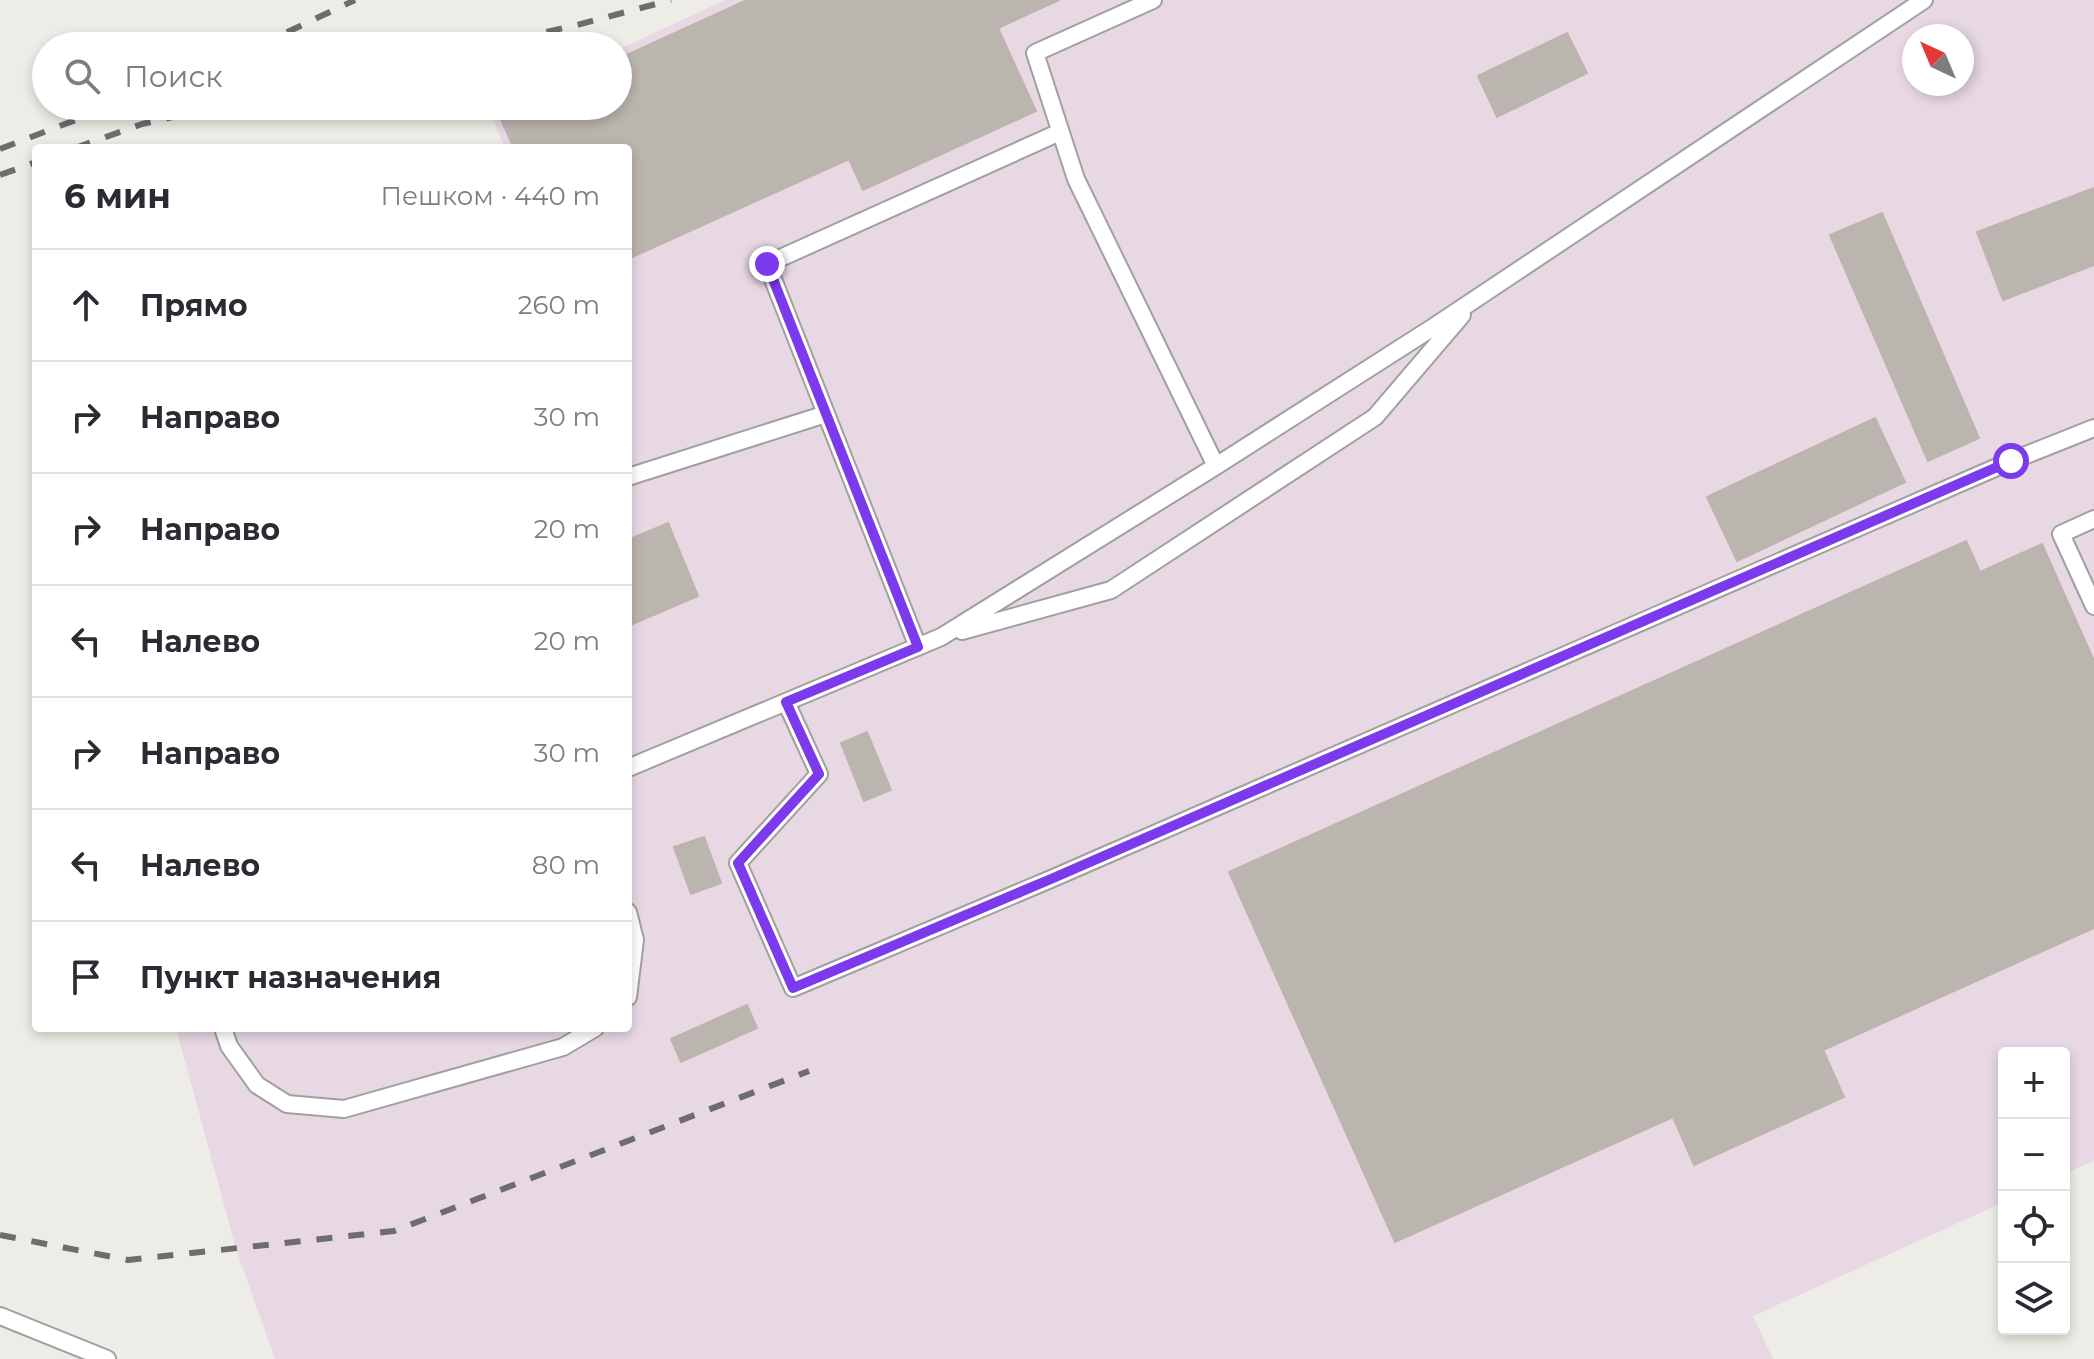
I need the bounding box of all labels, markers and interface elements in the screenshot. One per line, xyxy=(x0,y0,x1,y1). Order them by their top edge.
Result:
north arrow xyxy=(1902,24,1974,96)
search box xyxy=(32,32,632,120)
icon: search xyxy=(60,54,104,98)
text: Поиск xyxy=(124,58,223,95)
text: 6 мин xyxy=(64,175,171,217)
text: Пешком · 440 m xyxy=(380,180,600,212)
route end xyxy=(749,246,785,282)
icon: ahead xyxy=(64,283,108,327)
text: Прямо xyxy=(140,287,248,324)
text: 260 m xyxy=(518,289,600,321)
icon: right xyxy=(64,395,108,439)
text: Направо xyxy=(140,399,280,436)
text: 30 m xyxy=(534,401,600,433)
route start xyxy=(1993,443,2029,479)
icon: right xyxy=(64,507,108,551)
text: Направо xyxy=(140,511,280,548)
text: 20 m xyxy=(534,513,600,545)
icon: left xyxy=(64,619,108,663)
text: Налево xyxy=(140,623,260,660)
text: 20 m xyxy=(534,625,600,657)
icon: right xyxy=(64,731,108,775)
text: Направо xyxy=(140,735,280,772)
text: 30 m xyxy=(534,737,600,769)
icon: left xyxy=(64,843,108,887)
text: Налево xyxy=(140,847,260,884)
text: 80 m xyxy=(532,849,600,881)
icon: arrive xyxy=(64,955,108,999)
text: Пункт назначения xyxy=(140,959,441,996)
map controls xyxy=(1998,1047,2070,1335)
button: + xyxy=(1998,1047,2070,1119)
button: − xyxy=(1998,1119,2070,1191)
button: locate xyxy=(1998,1191,2070,1263)
button: layers xyxy=(1998,1263,2070,1335)

